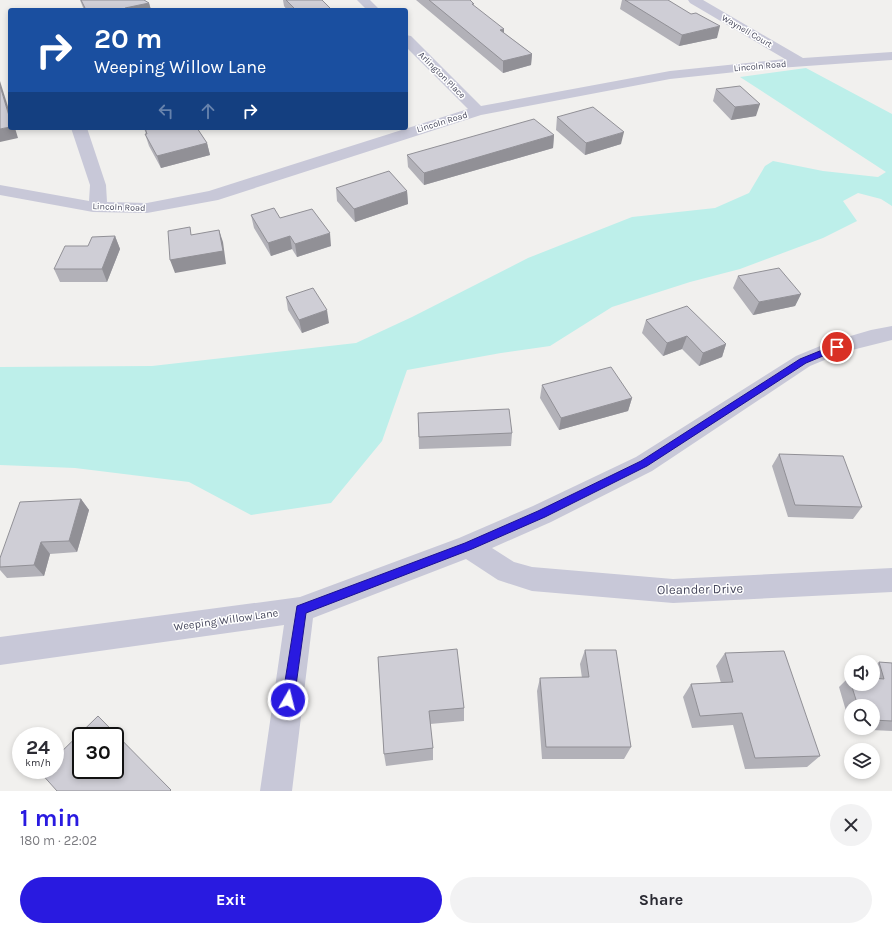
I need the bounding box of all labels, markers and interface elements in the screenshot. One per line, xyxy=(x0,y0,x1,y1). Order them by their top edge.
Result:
street label: Waynell Court xyxy=(720,13,775,50)
text: 20 m xyxy=(94,22,162,55)
icon: right xyxy=(28,24,80,76)
street label: Arlington Place xyxy=(417,50,468,101)
text: Weeping Willow Lane xyxy=(94,56,266,78)
street label: Lincoln Road xyxy=(733,59,787,73)
icon: left xyxy=(155,100,177,122)
icon: ahead xyxy=(197,100,219,122)
icon: right xyxy=(239,100,261,122)
street label: Lincoln Road xyxy=(415,110,469,134)
street label: Lincoln Road xyxy=(92,201,146,213)
pin xyxy=(820,330,854,364)
icon: arrive xyxy=(826,336,848,358)
street label: Oleander Drive xyxy=(657,581,744,597)
street label: Weeping Willow Lane xyxy=(173,606,279,634)
map controls xyxy=(844,655,880,779)
button: sound xyxy=(844,655,880,691)
position arrow xyxy=(267,679,309,721)
button: search xyxy=(844,699,880,735)
speed limit sign: 30 xyxy=(72,727,124,779)
text: 24 xyxy=(26,736,50,759)
button: layers xyxy=(844,743,880,779)
text: km/h xyxy=(25,757,51,769)
text: 1 min xyxy=(20,804,80,832)
button: close xyxy=(830,804,872,846)
text: 180 m · 22:02 xyxy=(20,833,97,848)
button: Exit xyxy=(20,877,442,923)
button: Share xyxy=(450,877,872,923)

